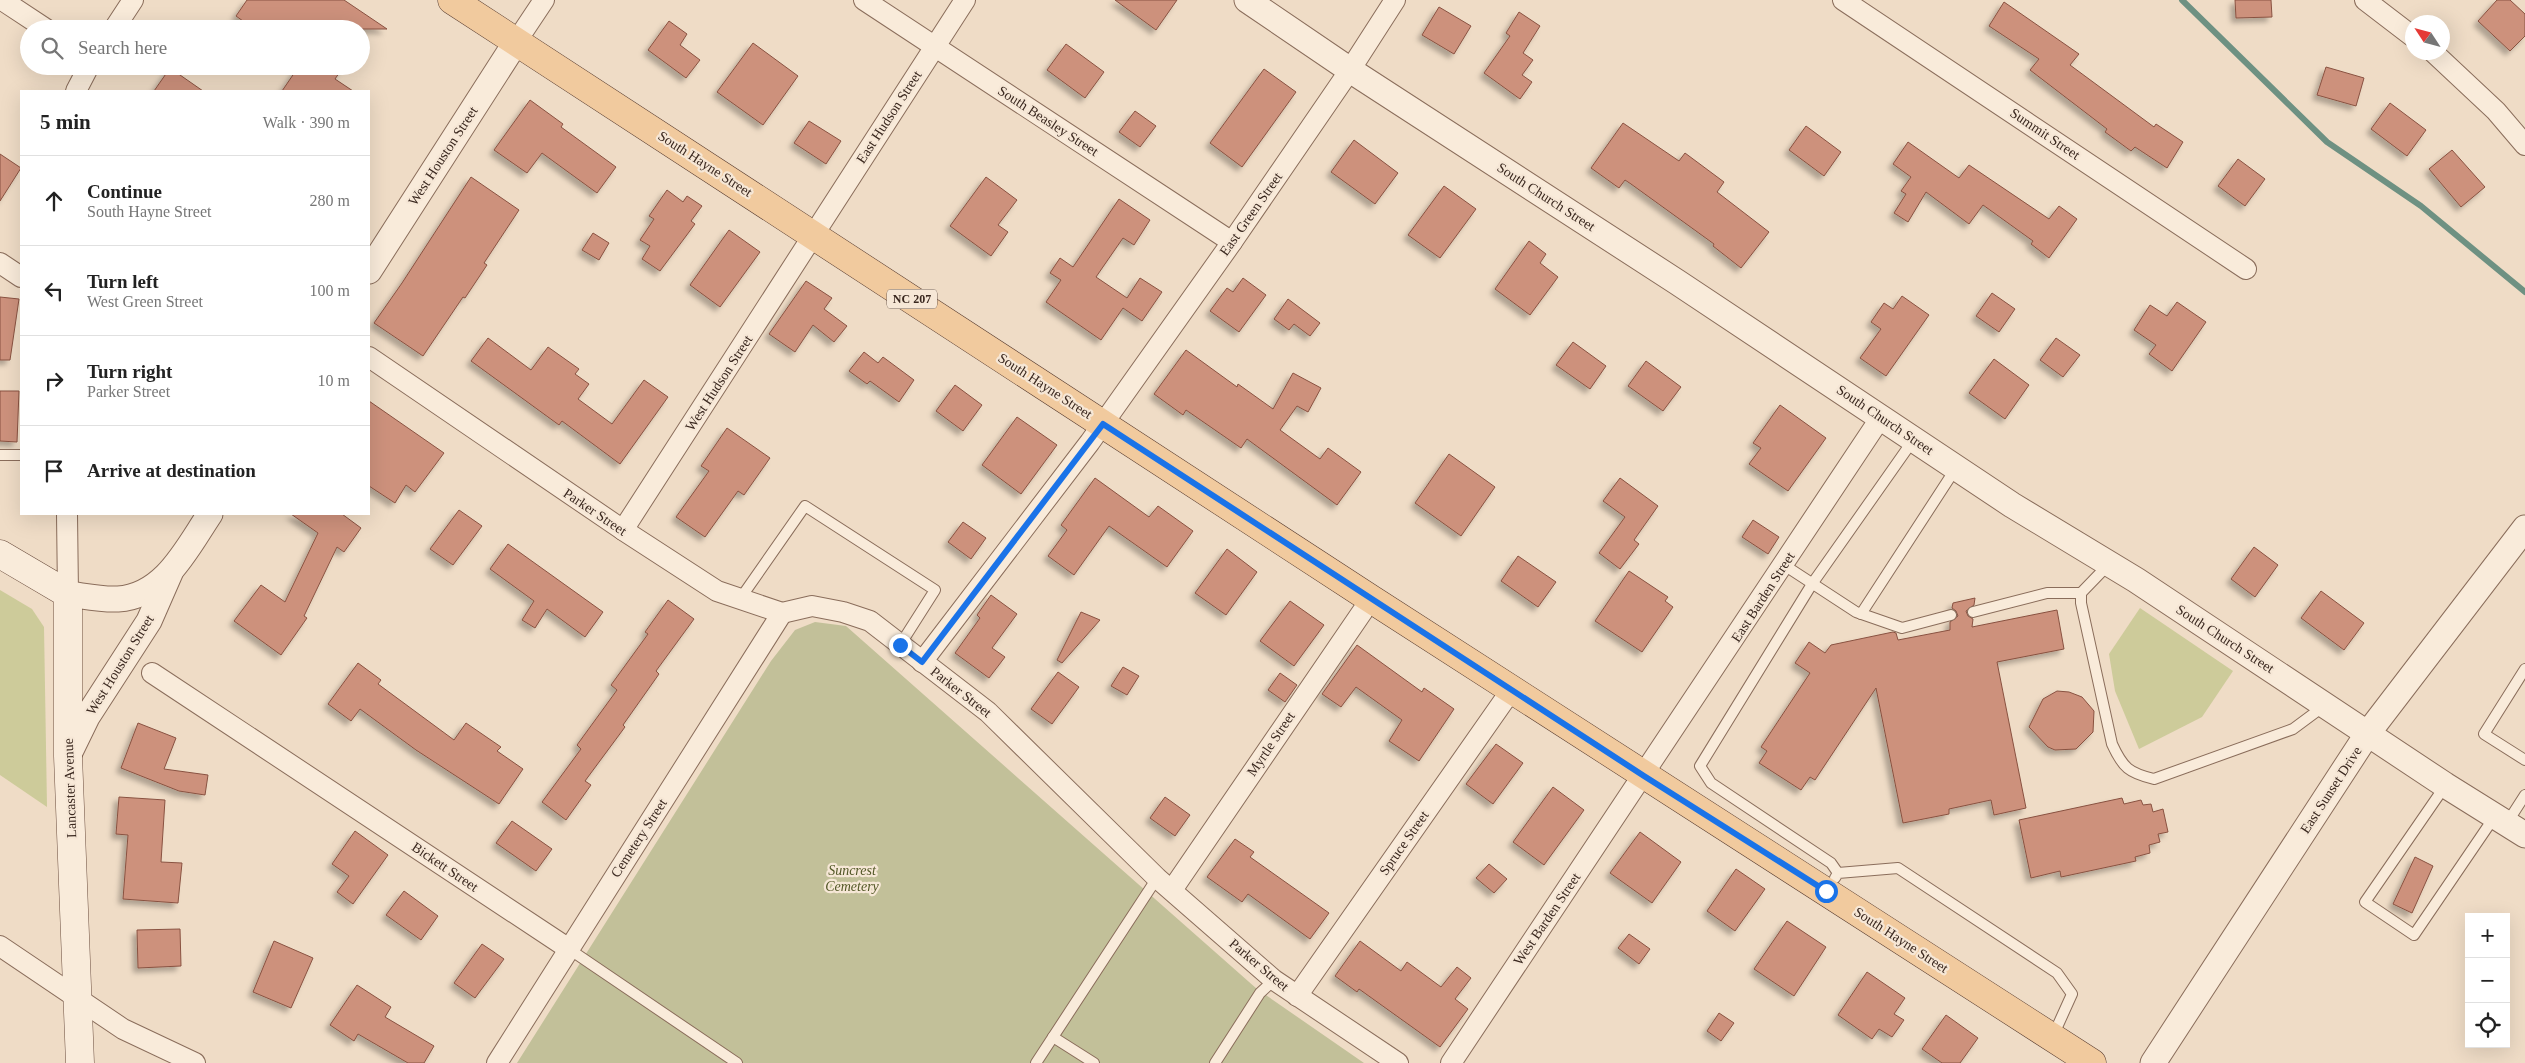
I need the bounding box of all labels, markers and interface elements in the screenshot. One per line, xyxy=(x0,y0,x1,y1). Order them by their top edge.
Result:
north arrow xyxy=(2405,15,2450,60)
search box xyxy=(20,20,370,75)
icon: search xyxy=(38,34,66,62)
text: Search here xyxy=(78,37,167,58)
street label: East Hudson Street xyxy=(853,68,925,166)
street label: South Beasley Street xyxy=(995,83,1101,159)
street label: West Houston Street xyxy=(405,104,481,208)
street label: Summit Street xyxy=(2007,105,2083,163)
text: 5 min xyxy=(40,110,91,134)
text: Walk · 390 m xyxy=(263,114,350,131)
street label: South Hayne Street xyxy=(655,128,755,200)
street label: South Church Street xyxy=(1494,160,1598,234)
street label: East Green Street xyxy=(1217,169,1285,258)
text: Continue xyxy=(87,181,162,202)
icon: ahead xyxy=(40,187,68,215)
text: 280 m xyxy=(310,192,350,209)
text: South Hayne Street xyxy=(87,203,211,220)
text: Turn left xyxy=(87,271,159,292)
icon: left xyxy=(40,277,68,305)
text: 100 m xyxy=(310,282,350,299)
road number: NC 207 xyxy=(887,290,937,308)
text: West Green Street xyxy=(87,293,203,310)
street label: West Hudson Street xyxy=(683,332,756,434)
street label: South Hayne Street xyxy=(995,350,1095,422)
text: Turn right xyxy=(87,361,172,382)
icon: right xyxy=(40,367,68,395)
text: 10 m xyxy=(318,372,350,389)
street label: South Church Street xyxy=(1834,382,1936,458)
text: Parker Street xyxy=(87,383,170,400)
icon: arrive xyxy=(40,457,68,485)
text: Arrive at destination xyxy=(87,460,256,481)
street label: Parker Street xyxy=(561,485,629,539)
street label: East Barden Street xyxy=(1728,549,1798,645)
street label: South Church Street xyxy=(2173,602,2277,676)
street label: West Houston Street xyxy=(83,612,157,718)
route end xyxy=(889,634,912,657)
street label: Parker Street xyxy=(928,664,994,720)
street label: Myrtle Street xyxy=(1244,709,1298,779)
street label: Lancaster Avenue xyxy=(61,738,79,838)
street label: East Sunset Drive xyxy=(2297,744,2365,836)
street label: Cemetery Street xyxy=(608,796,670,880)
street label: Spruce Street xyxy=(1376,808,1432,878)
street label: Bickett Street xyxy=(409,839,481,895)
park label: Suncrest Cemetery xyxy=(825,863,880,894)
street label: West Barden Street xyxy=(1511,870,1583,968)
route start xyxy=(1815,880,1838,903)
street label: South Hayne Street xyxy=(1851,904,1951,976)
map controls xyxy=(2465,913,2510,1048)
button: + xyxy=(2465,913,2510,958)
street label: Parker Street xyxy=(1226,936,1292,994)
button: − xyxy=(2465,958,2510,1003)
button: locate xyxy=(2465,1003,2510,1048)

